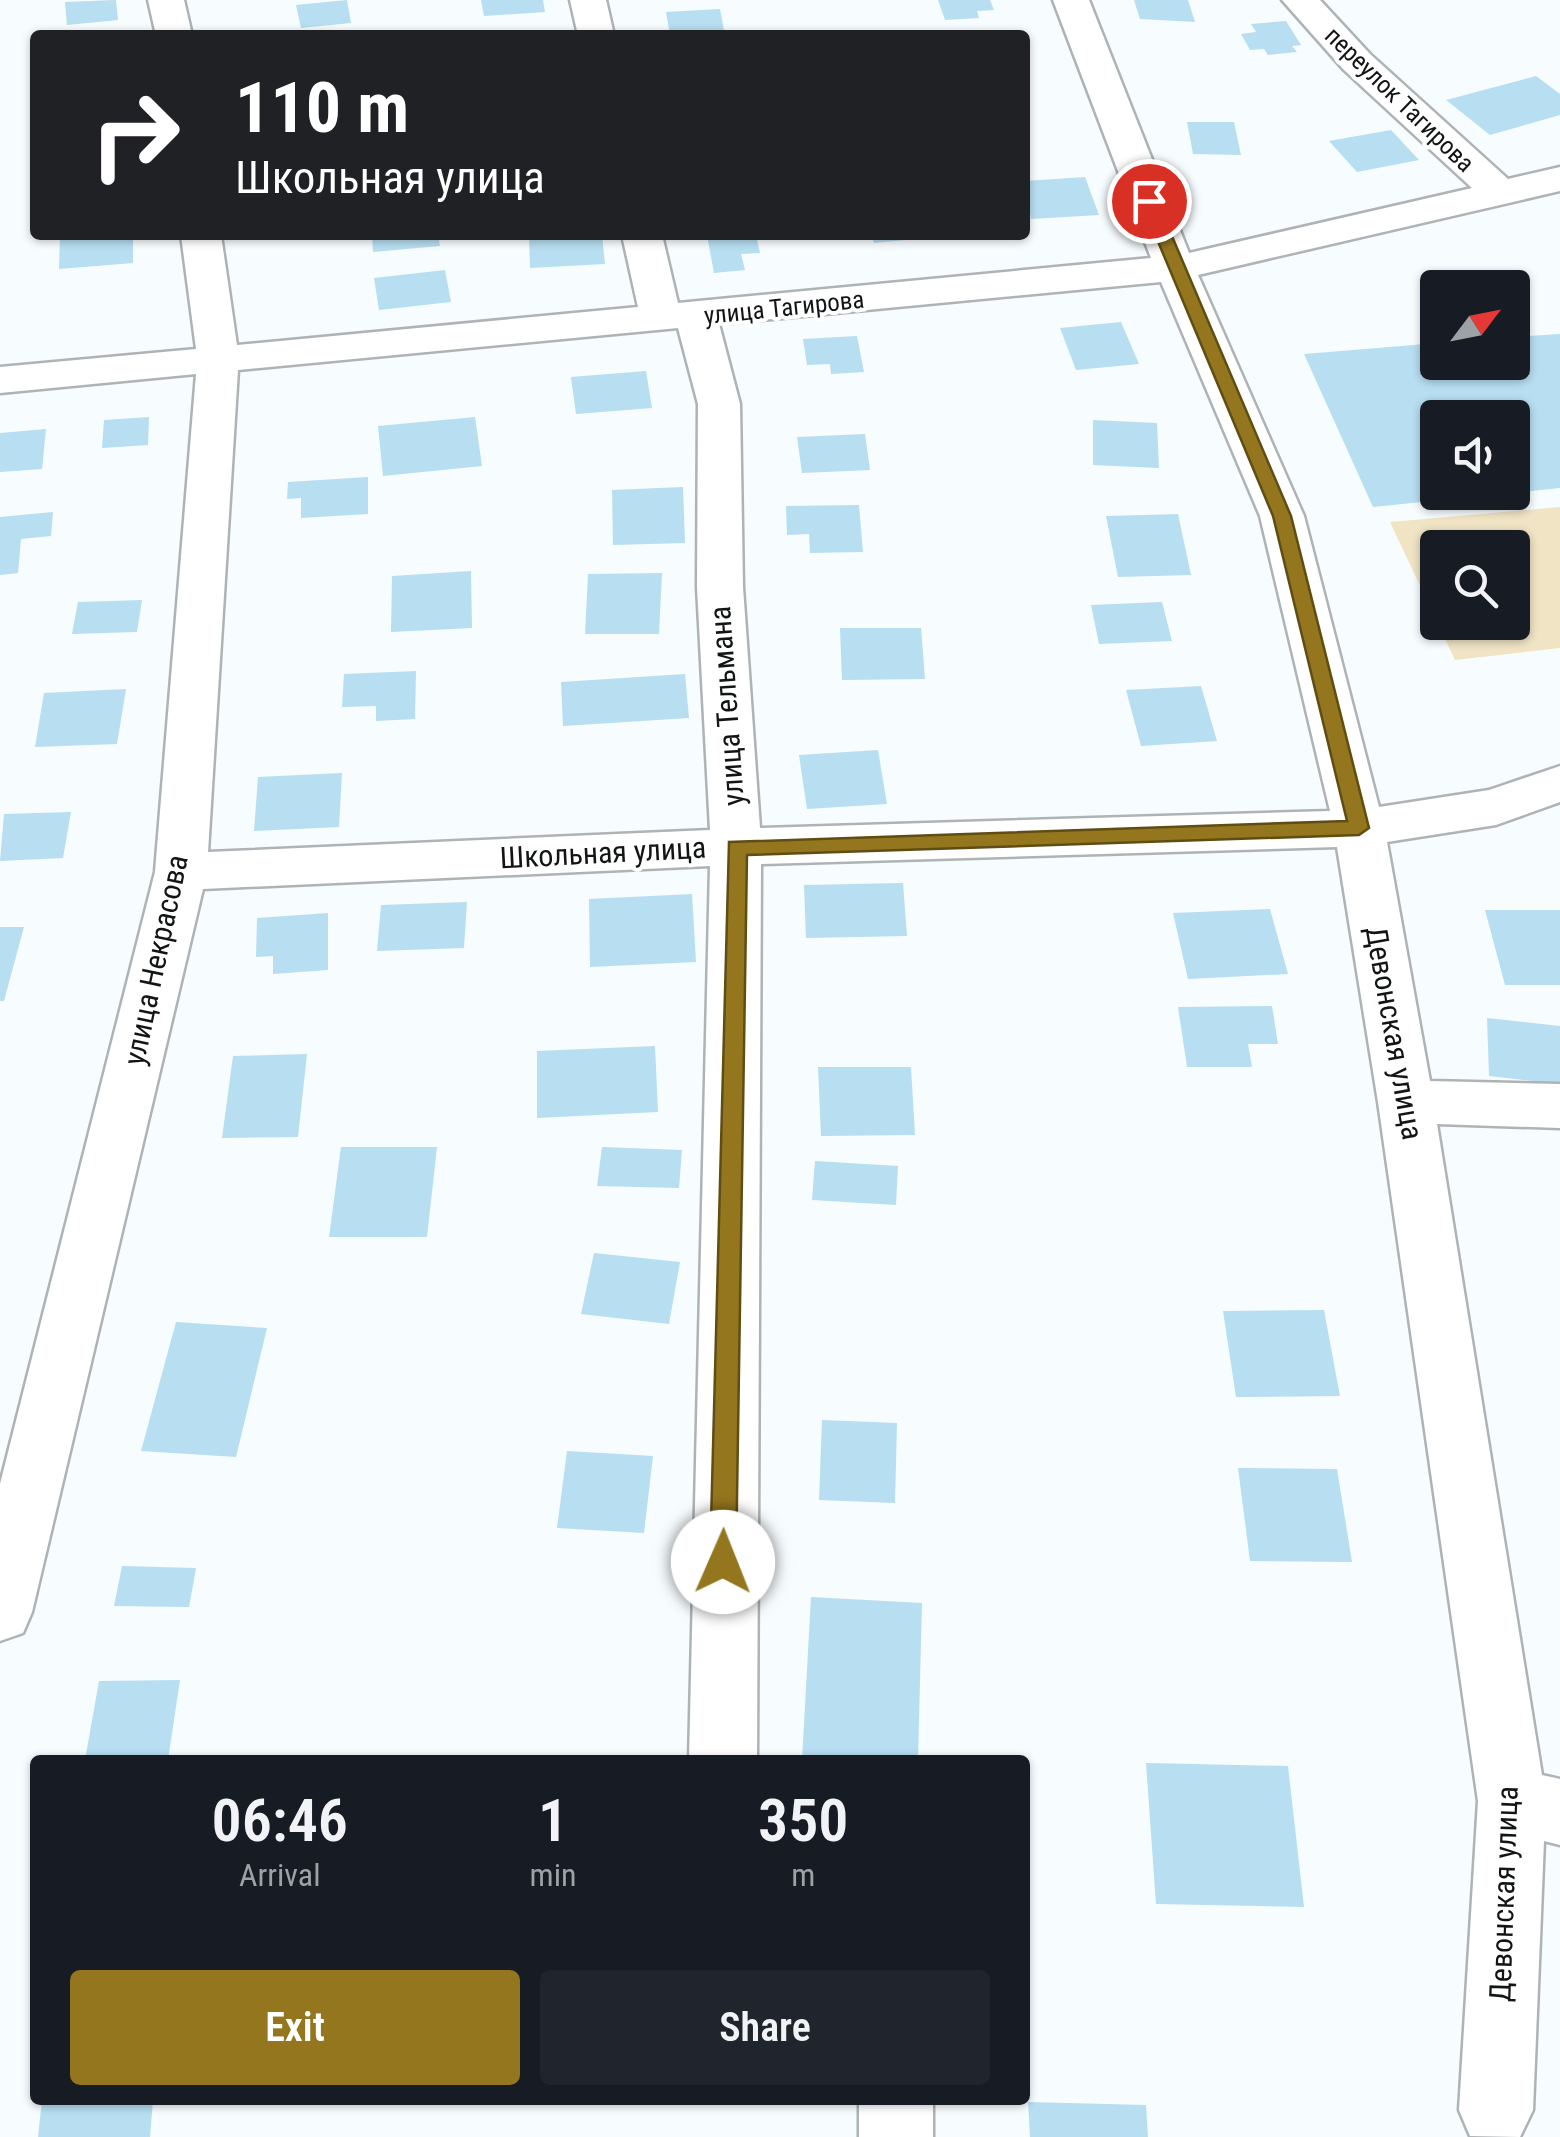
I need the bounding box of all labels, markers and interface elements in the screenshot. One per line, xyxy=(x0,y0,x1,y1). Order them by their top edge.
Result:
street label: переулок Тагирова xyxy=(1319,21,1480,178)
text: 110 m xyxy=(235,67,409,149)
icon: right xyxy=(70,70,200,200)
text: Школьная улица xyxy=(235,151,545,204)
pin xyxy=(1107,159,1192,244)
icon: arrive xyxy=(1122,174,1177,229)
north arrow xyxy=(1420,270,1530,380)
map controls xyxy=(1420,270,1530,640)
street label: улица Тагирова xyxy=(703,285,866,330)
button: sound xyxy=(1420,400,1530,510)
button: search xyxy=(1420,530,1530,640)
street label: улица Тельмана xyxy=(702,605,751,807)
street label: Школьная улица xyxy=(499,830,707,875)
street label: улица Некрасова xyxy=(116,852,195,1068)
street label: Девонская улица xyxy=(1359,924,1430,1142)
position arrow xyxy=(671,1510,775,1614)
text: 06:46 xyxy=(211,1785,348,1856)
text: 1 xyxy=(538,1785,568,1856)
text: 350 xyxy=(758,1785,848,1856)
street label: Девонская улица xyxy=(1482,1786,1525,2002)
text: Arrival xyxy=(239,1856,320,1894)
text: min xyxy=(530,1856,576,1894)
text: m xyxy=(791,1856,815,1894)
button: Exit xyxy=(70,1970,520,2085)
button: Share xyxy=(540,1970,990,2085)

